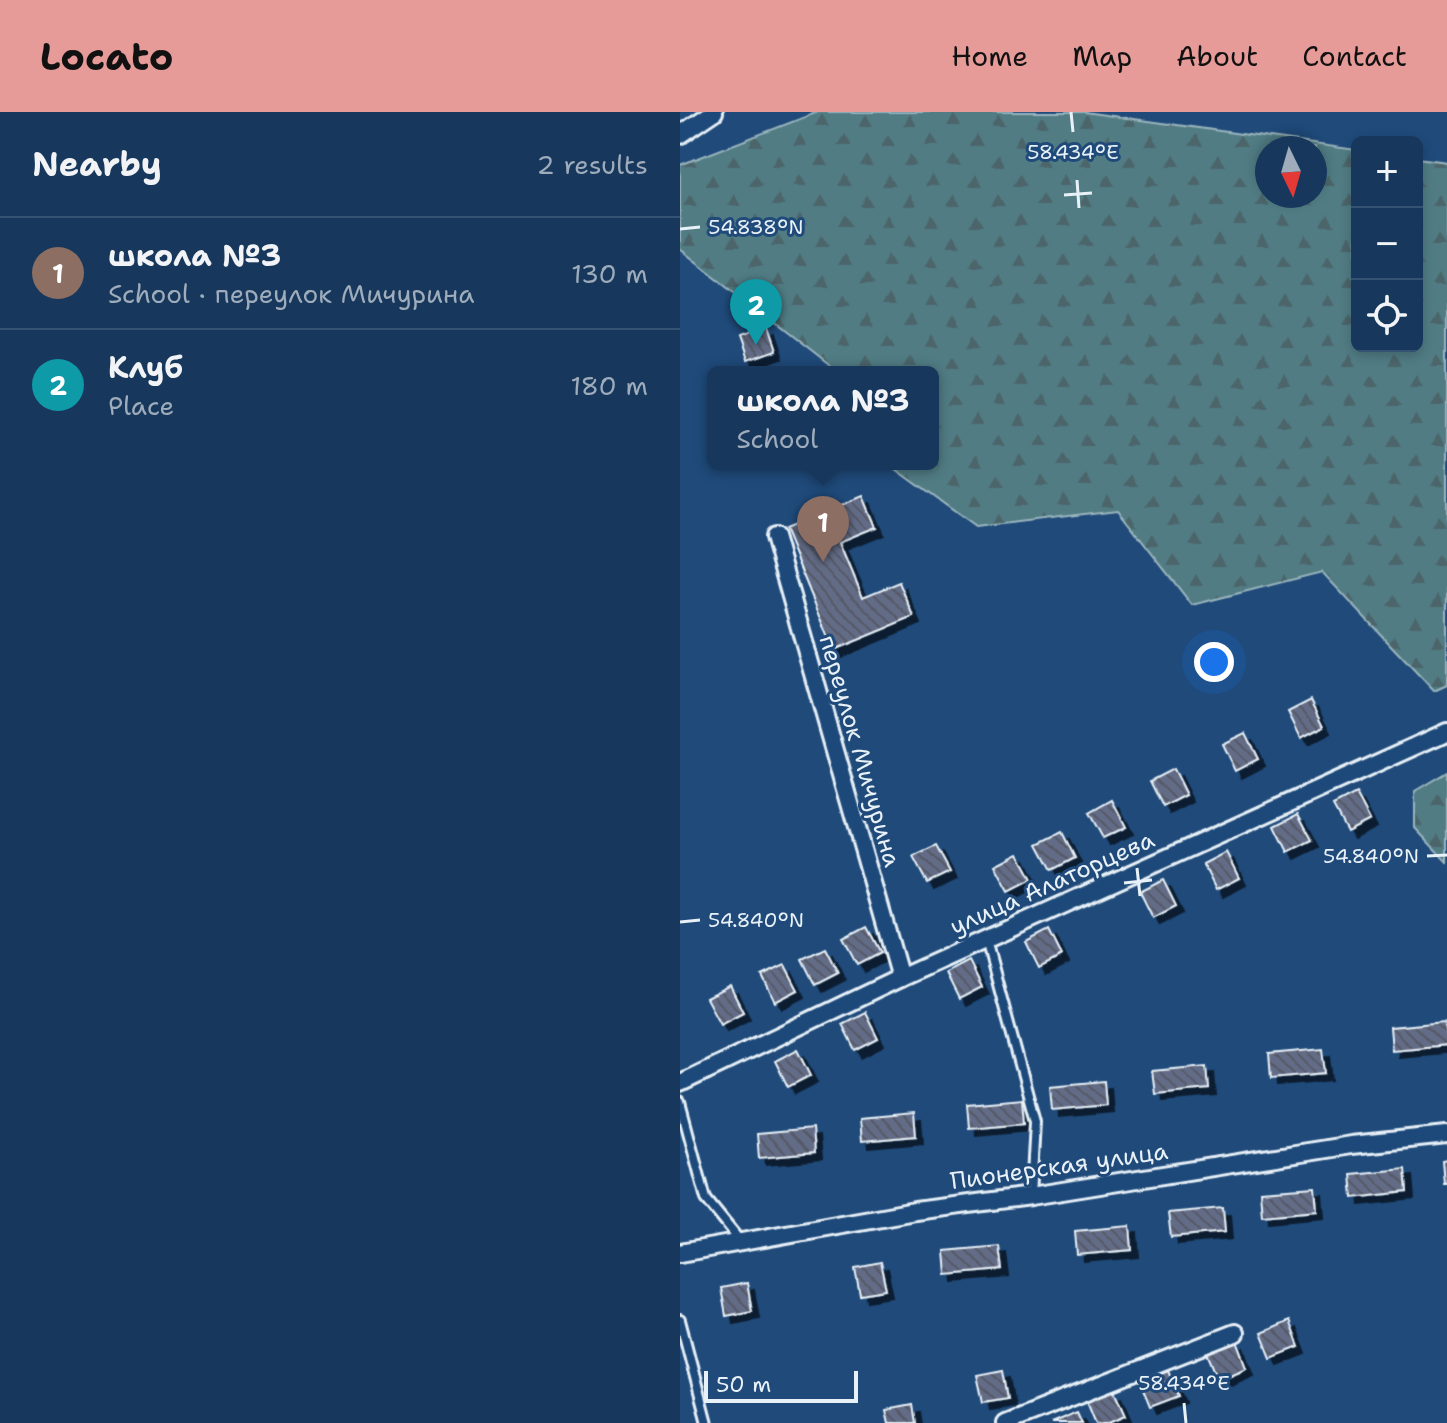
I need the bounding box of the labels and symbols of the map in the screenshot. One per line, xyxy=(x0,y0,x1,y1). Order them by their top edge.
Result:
north arrow xyxy=(1255,136,1327,208)
text: 58.434°E xyxy=(1027,139,1119,165)
text: 54.838°N xyxy=(708,214,804,240)
pin: 2 xyxy=(730,279,782,345)
pin: 1 xyxy=(797,496,849,562)
street label: переулок Мичурина xyxy=(812,631,908,871)
your location xyxy=(1194,642,1234,682)
street label: улица Алаторцева xyxy=(945,823,1159,942)
text: 54.840°N xyxy=(1323,843,1419,869)
text: 54.840°N xyxy=(708,907,804,933)
street label: Пионерская улица xyxy=(948,1135,1170,1197)
scale bar xyxy=(704,1367,858,1403)
text: 58.434°E xyxy=(1138,1370,1230,1396)

